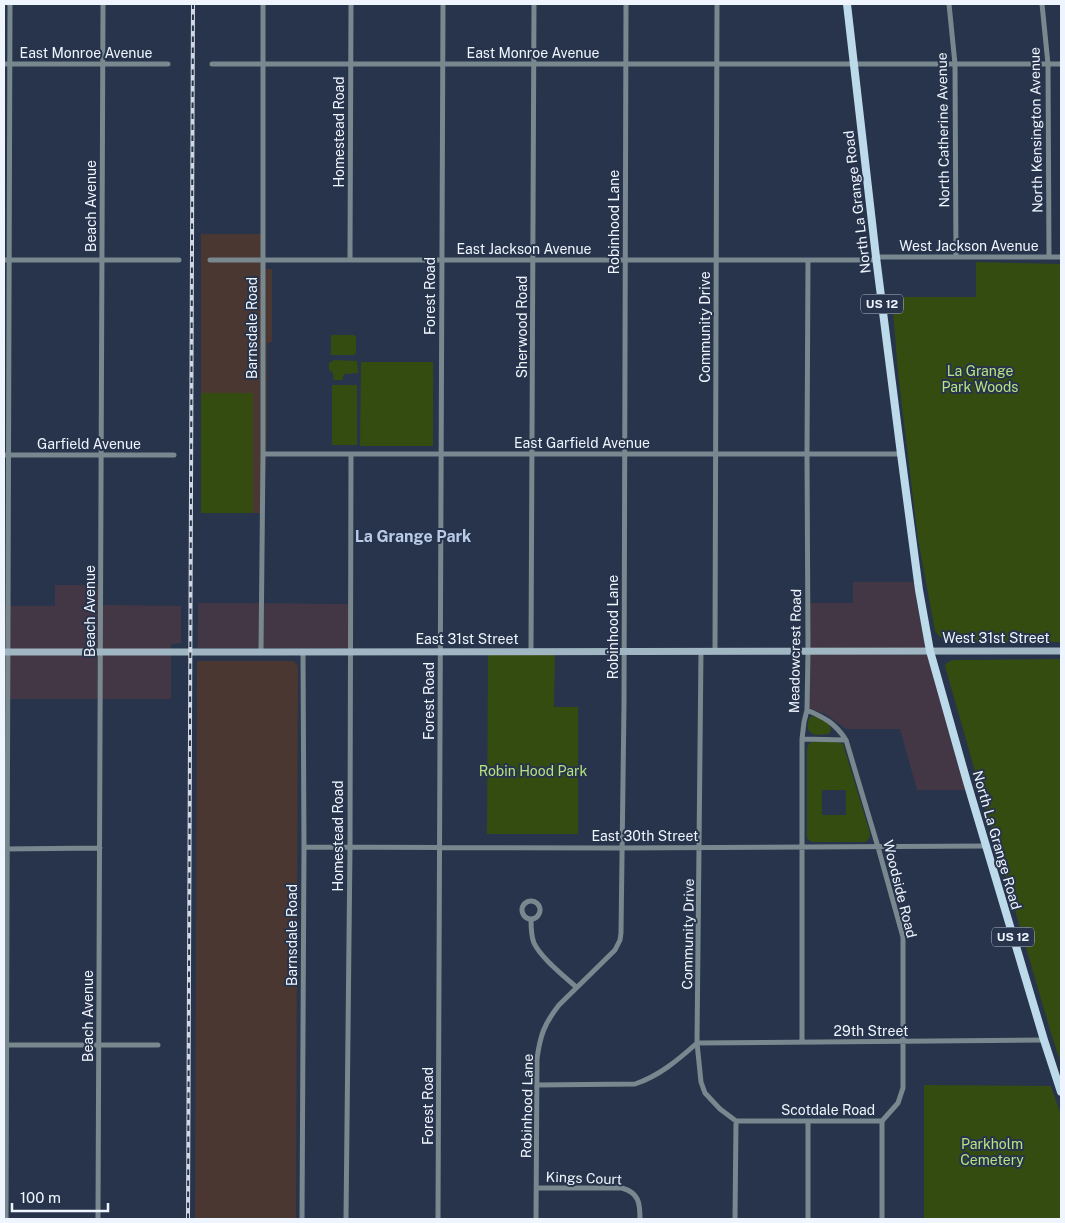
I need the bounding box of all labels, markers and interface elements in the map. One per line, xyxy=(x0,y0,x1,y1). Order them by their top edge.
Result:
street label: East Monroe Avenue xyxy=(20,45,153,61)
street label: East Monroe Avenue xyxy=(467,45,600,61)
street label: North Kensington Avenue xyxy=(1027,47,1045,213)
street label: North Catherine Avenue xyxy=(934,52,952,208)
street label: Homestead Road xyxy=(331,76,347,188)
street label: North La Grange Road xyxy=(840,130,874,274)
street label: Beach Avenue xyxy=(83,160,99,252)
street label: Robinhood Lane xyxy=(606,170,622,274)
street label: West Jackson Avenue xyxy=(899,238,1039,254)
street label: East Jackson Avenue xyxy=(457,241,592,257)
street label: Forest Road xyxy=(422,257,438,335)
street label: Community Drive xyxy=(697,271,713,383)
street label: Sherwood Road xyxy=(514,276,530,378)
street label: Barnsdale Road xyxy=(244,277,260,379)
road number: US 12 xyxy=(861,294,903,314)
park label: La Grange Park Woods xyxy=(942,363,1018,395)
street label: East Garfield Avenue xyxy=(514,435,650,451)
street label: Garfield Avenue xyxy=(37,436,141,452)
district label: La Grange Park xyxy=(355,527,471,546)
street label: Beach Avenue xyxy=(82,565,98,657)
street label: Robinhood Lane xyxy=(605,575,621,679)
street label: Meadowcrest Road xyxy=(786,589,804,713)
street label: West 31st Street xyxy=(942,630,1050,646)
street label: East 31st Street xyxy=(415,631,519,647)
street label: Forest Road xyxy=(421,662,437,740)
park label: Robin Hood Park xyxy=(479,763,587,779)
street label: North La Grange Road xyxy=(969,769,1025,911)
street label: Homestead Road xyxy=(330,780,346,892)
street label: East 30th Street xyxy=(591,828,699,844)
street label: Woodside Road xyxy=(880,838,920,940)
street label: Community Drive xyxy=(679,878,697,990)
street label: Barnsdale Road xyxy=(284,884,300,986)
road number: US 12 xyxy=(992,928,1034,946)
street label: Beach Avenue xyxy=(80,970,96,1062)
street label: 29th Street xyxy=(834,1023,908,1039)
street label: Robinhood Lane xyxy=(518,1054,536,1158)
street label: Forest Road xyxy=(420,1067,436,1145)
street label: Scotdale Road xyxy=(781,1102,875,1118)
park label: Parkholm Cemetery xyxy=(960,1136,1024,1168)
street label: Kings Court xyxy=(545,1169,623,1187)
scale bar xyxy=(12,1180,109,1212)
text: 100 m xyxy=(20,1189,61,1206)

